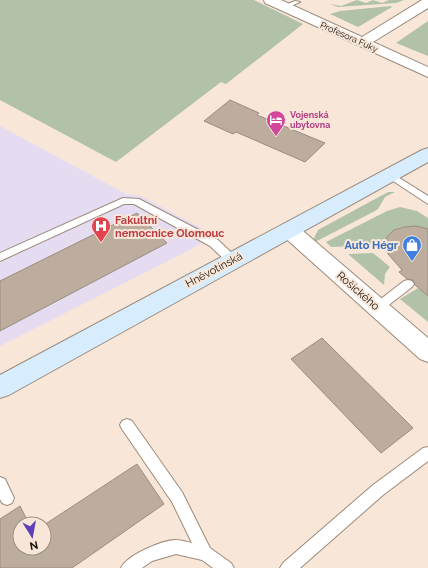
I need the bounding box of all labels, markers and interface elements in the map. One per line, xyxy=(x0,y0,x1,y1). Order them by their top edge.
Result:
street label: Profesora Fuky xyxy=(319,20,379,54)
hotel icon: Vojenská ubytovna xyxy=(265,109,287,137)
place label: Vojenská ubytovna xyxy=(290,110,330,130)
place label: Fakultní nemocnice Olomouc xyxy=(115,214,225,240)
hospital icon: Fakultní nemocnice Olomouc xyxy=(90,215,112,243)
shop icon: Auto Hégr xyxy=(401,234,423,262)
place label: Auto Hégr xyxy=(345,239,399,252)
street label: Hněvotínská xyxy=(183,250,245,290)
street label: Rošického xyxy=(334,269,382,313)
north arrow xyxy=(12,516,52,556)
text: N xyxy=(28,538,39,553)

